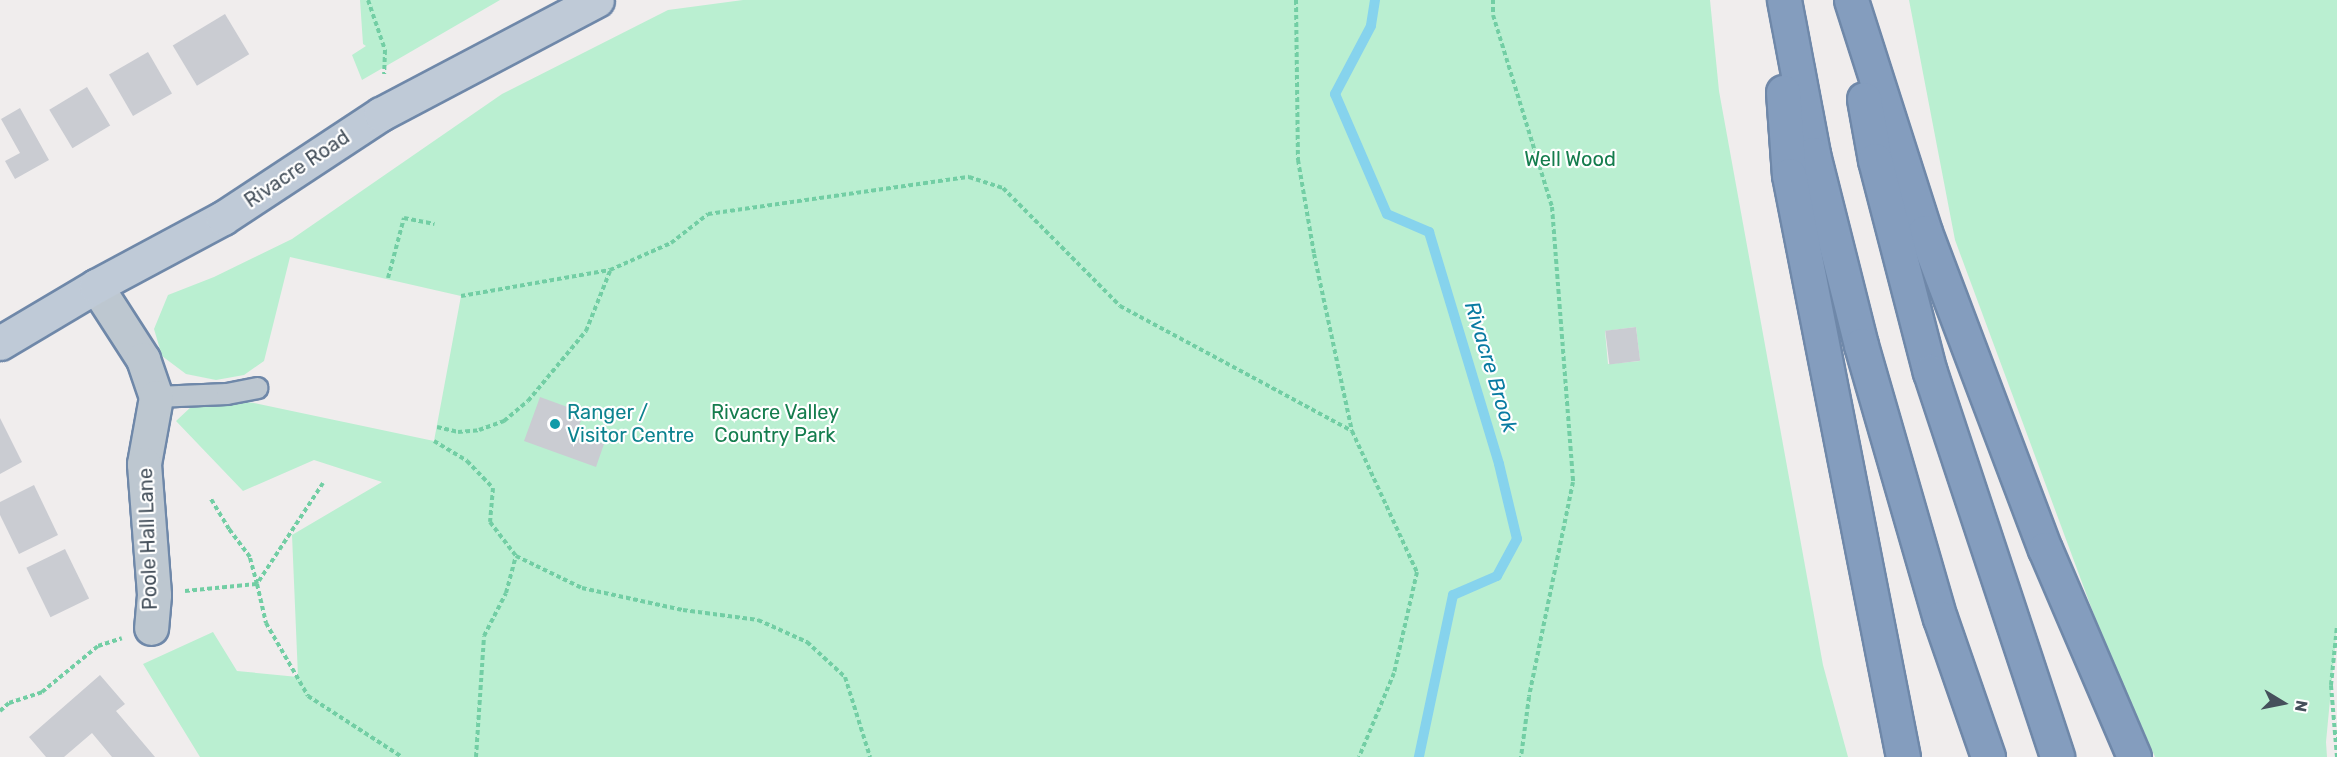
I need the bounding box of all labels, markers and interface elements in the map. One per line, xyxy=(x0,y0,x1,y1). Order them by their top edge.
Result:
street label: Rivacre Road xyxy=(240,125,354,213)
park label: Well Wood xyxy=(1524,147,1616,171)
water label: Rivacre Brook xyxy=(1459,298,1523,436)
place label: Ranger / Visitor Centre xyxy=(567,400,695,447)
park label: Rivacre Valley Country Park xyxy=(711,401,839,448)
marker: Ranger / Visitor Centre xyxy=(548,417,562,431)
street label: Poole Hall Lane xyxy=(134,468,162,610)
north arrow xyxy=(2253,673,2313,733)
text: N xyxy=(2291,699,2312,714)

